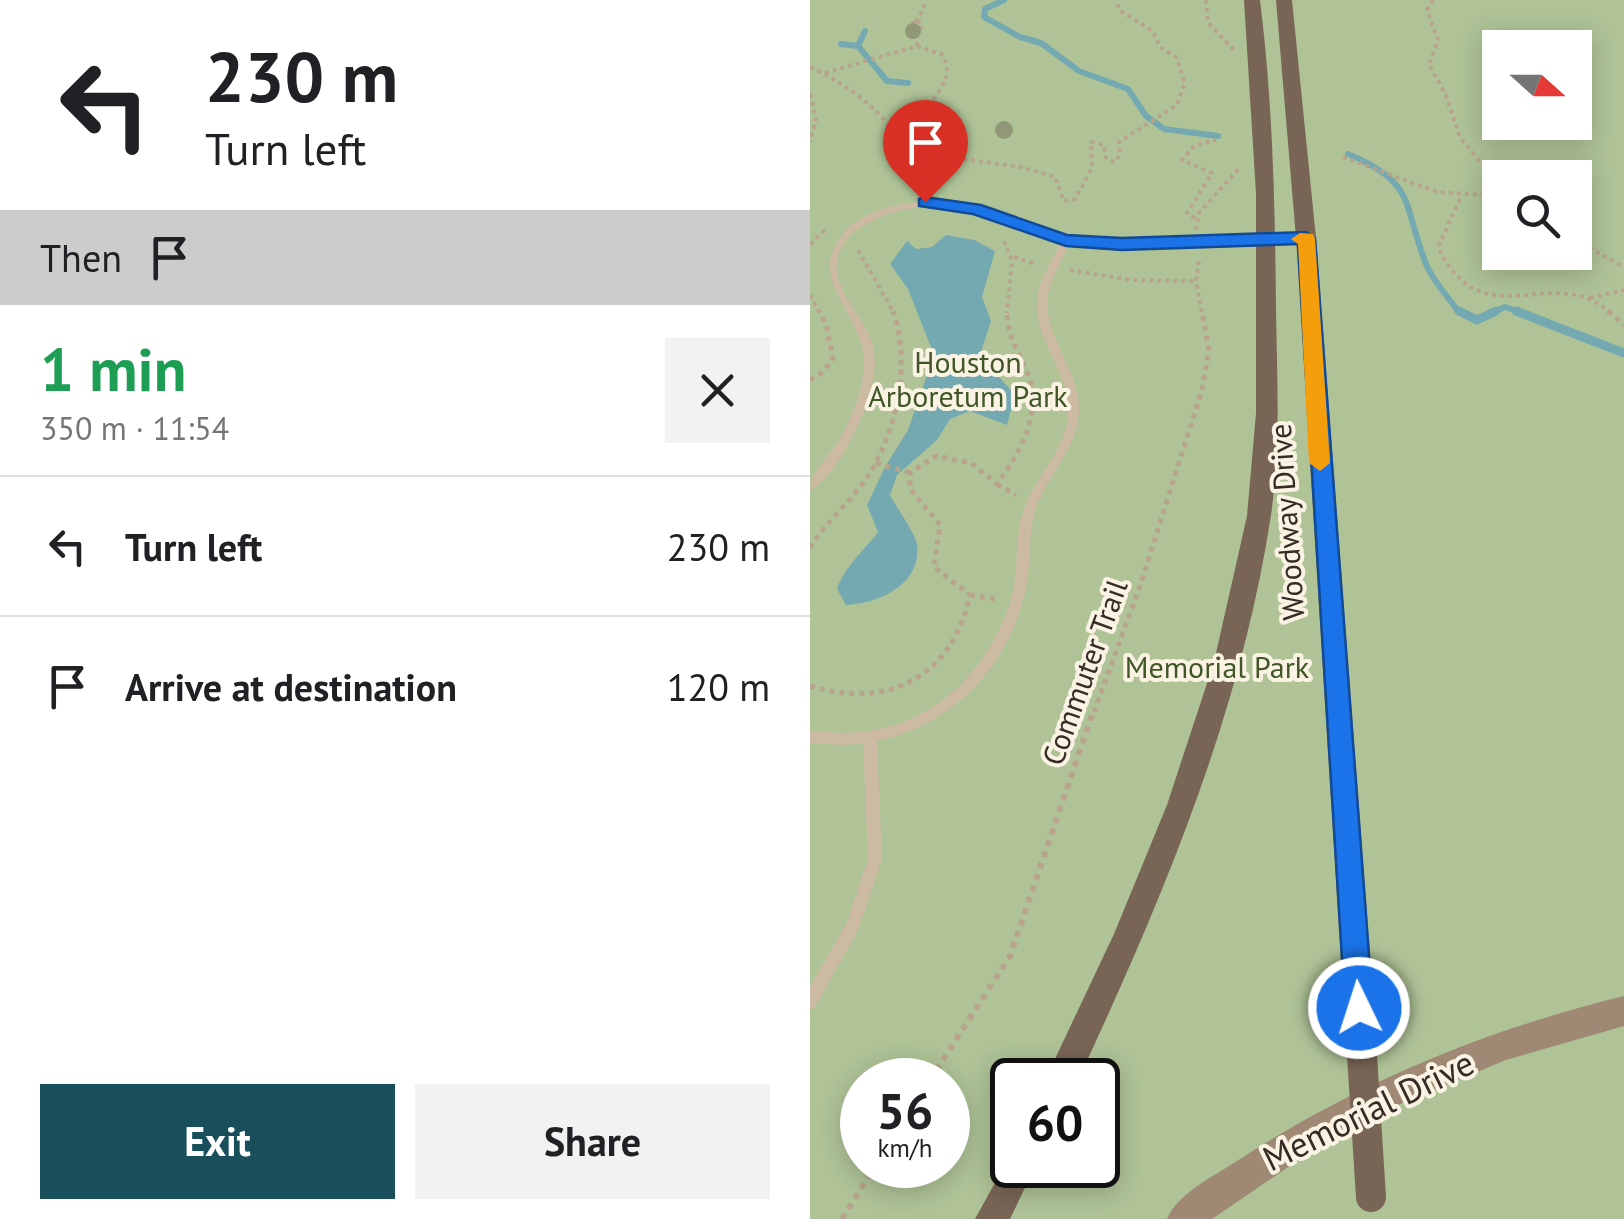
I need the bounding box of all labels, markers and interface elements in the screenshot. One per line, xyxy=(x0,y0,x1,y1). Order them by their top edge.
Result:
north arrow xyxy=(1482,30,1592,140)
map controls xyxy=(1482,30,1592,270)
text: 230 m xyxy=(205,31,398,121)
icon: left xyxy=(40,40,170,170)
pin xyxy=(883,100,968,203)
icon: arrive xyxy=(898,115,953,170)
text: Turn left xyxy=(205,119,366,177)
button: search xyxy=(1482,160,1592,270)
icon: arrive xyxy=(142,230,197,285)
text: Then xyxy=(40,233,122,282)
text: 1 min xyxy=(40,330,186,408)
button: close xyxy=(665,338,770,443)
park label: Houston Arboretum Park xyxy=(868,342,1068,415)
text: 350 m · 11:54 xyxy=(40,407,229,449)
street label: Woodway Drive xyxy=(1260,422,1312,622)
icon: left xyxy=(40,519,95,574)
text: Turn left xyxy=(125,522,262,571)
text: 230 m xyxy=(667,522,770,571)
street label: Commuter Trail xyxy=(1032,574,1136,770)
park label: Memorial Park xyxy=(1125,647,1310,686)
icon: arrive xyxy=(40,659,95,714)
text: Arrive at destination xyxy=(125,662,457,711)
text: 120 m xyxy=(667,662,770,711)
position arrow xyxy=(1307,956,1411,1060)
street label: Memorial Drive xyxy=(1255,1039,1481,1181)
speed limit sign: 60 xyxy=(990,1058,1120,1188)
text: 56 xyxy=(877,1078,933,1143)
button: Exit xyxy=(40,1084,395,1199)
button: Share xyxy=(415,1084,770,1199)
text: km/h xyxy=(878,1132,932,1164)

